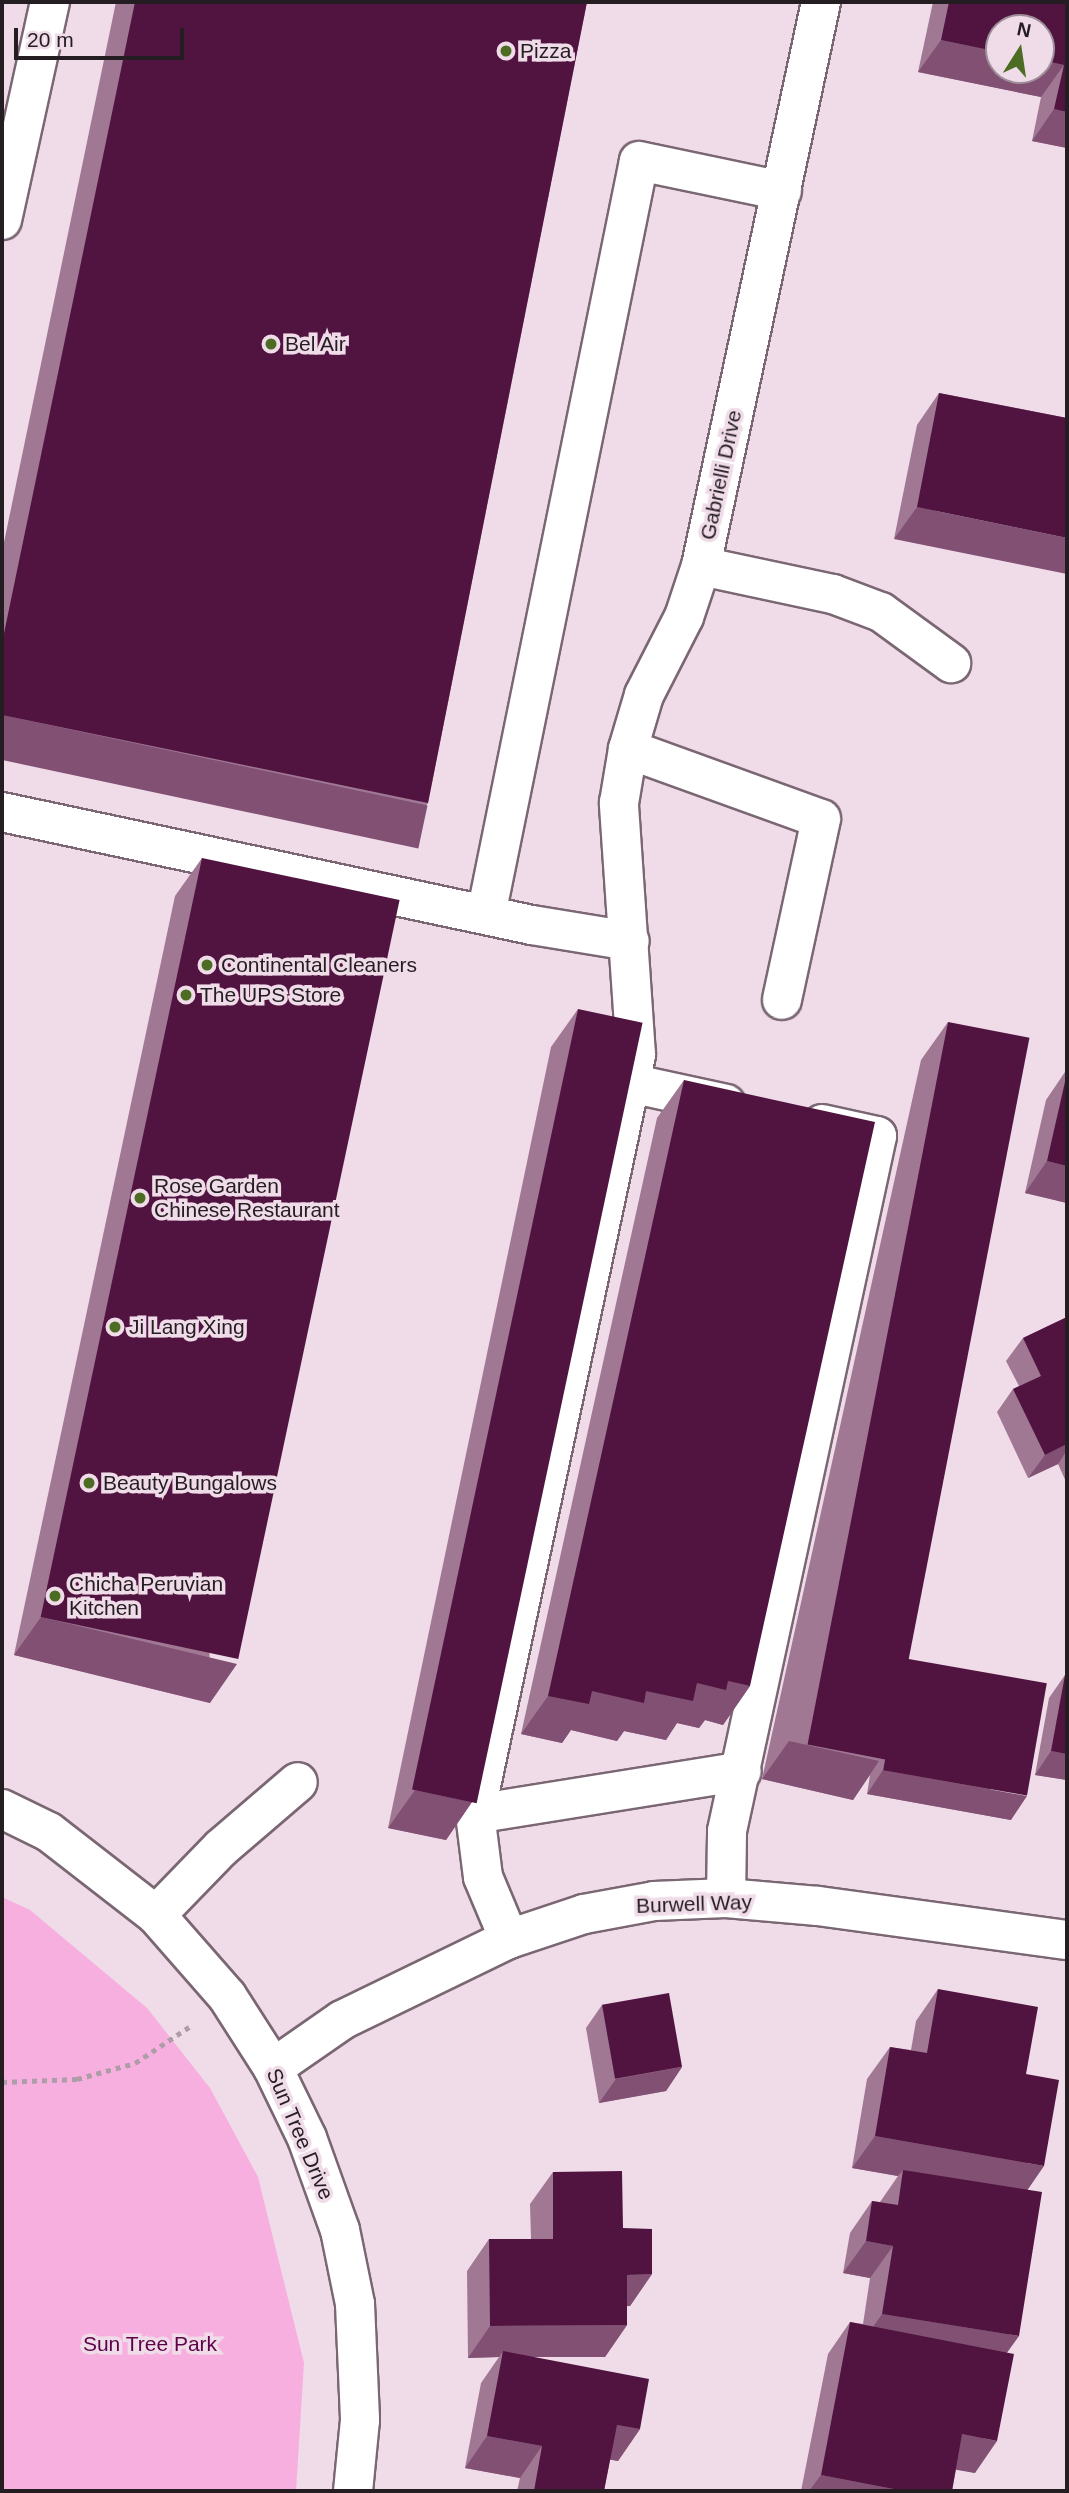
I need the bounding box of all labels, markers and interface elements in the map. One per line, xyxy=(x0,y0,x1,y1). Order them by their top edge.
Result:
scale bar xyxy=(18,14,187,58)
north arrow xyxy=(985,14,1055,84)
text: N xyxy=(1015,18,1033,42)
text: 20 m xyxy=(27,28,74,51)
place label: Pizza xyxy=(520,38,571,64)
marker: Pizza xyxy=(498,43,514,59)
place label: Bel Air xyxy=(285,331,347,357)
marker: Bel Air xyxy=(263,336,279,352)
street label: Gabrielli Drive xyxy=(695,408,747,542)
place label: Continental Cleaners xyxy=(221,952,417,978)
marker: Continental Cleaners xyxy=(199,957,215,973)
place label: The UPS Store xyxy=(200,982,341,1008)
marker: The UPS Store xyxy=(178,987,194,1003)
place label: Rose Garden Chinese Restaurant xyxy=(154,1173,340,1223)
marker: Rose Garden Chinese Restaurant xyxy=(132,1190,148,1206)
place label: Ji Lang Xing xyxy=(129,1314,245,1340)
marker: Ji Lang Xing xyxy=(107,1319,123,1335)
place label: Beauty Bungalows xyxy=(103,1470,277,1496)
marker: Beauty Bungalows xyxy=(81,1475,97,1491)
place label: Chicha Peruvian Kitchen xyxy=(69,1571,223,1621)
marker: Chicha Peruvian Kitchen xyxy=(47,1588,63,1604)
street label: Burwell Way xyxy=(636,1889,752,1919)
street label: Sun Tree Drive xyxy=(261,2064,339,2204)
park label: Sun Tree Park xyxy=(83,2331,217,2357)

